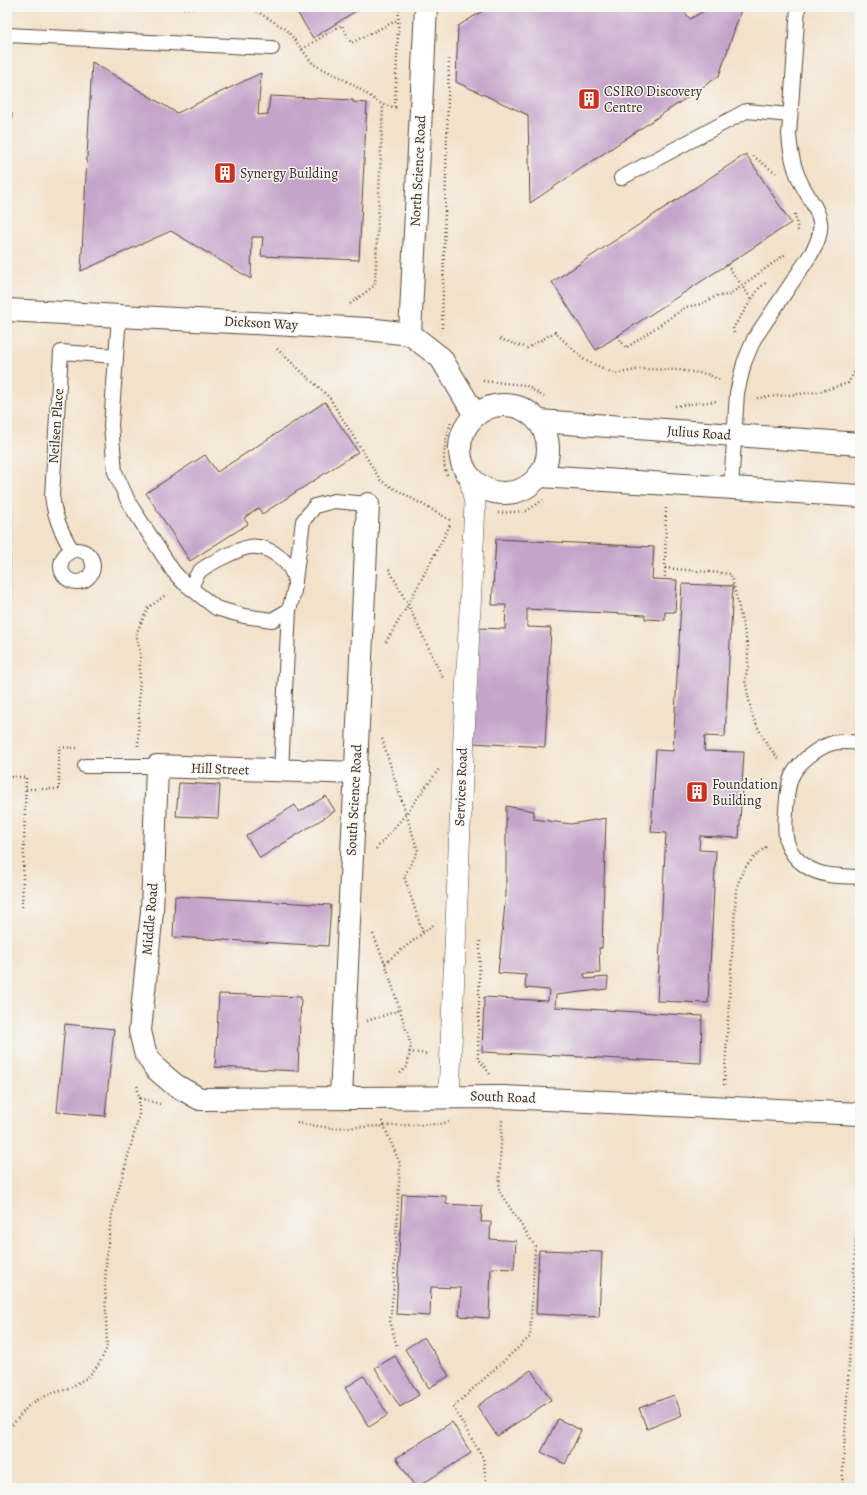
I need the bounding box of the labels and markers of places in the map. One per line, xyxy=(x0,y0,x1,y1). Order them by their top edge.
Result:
place label: CSIRO Discovery Centre xyxy=(604,82,703,117)
building icon: CSIRO Discovery Centre xyxy=(576,86,602,112)
building icon: Synergy Building xyxy=(212,160,238,186)
place label: Synergy Building xyxy=(240,164,338,183)
place label: Foundation Building xyxy=(712,775,778,810)
building icon: Foundation Building xyxy=(684,779,710,805)

